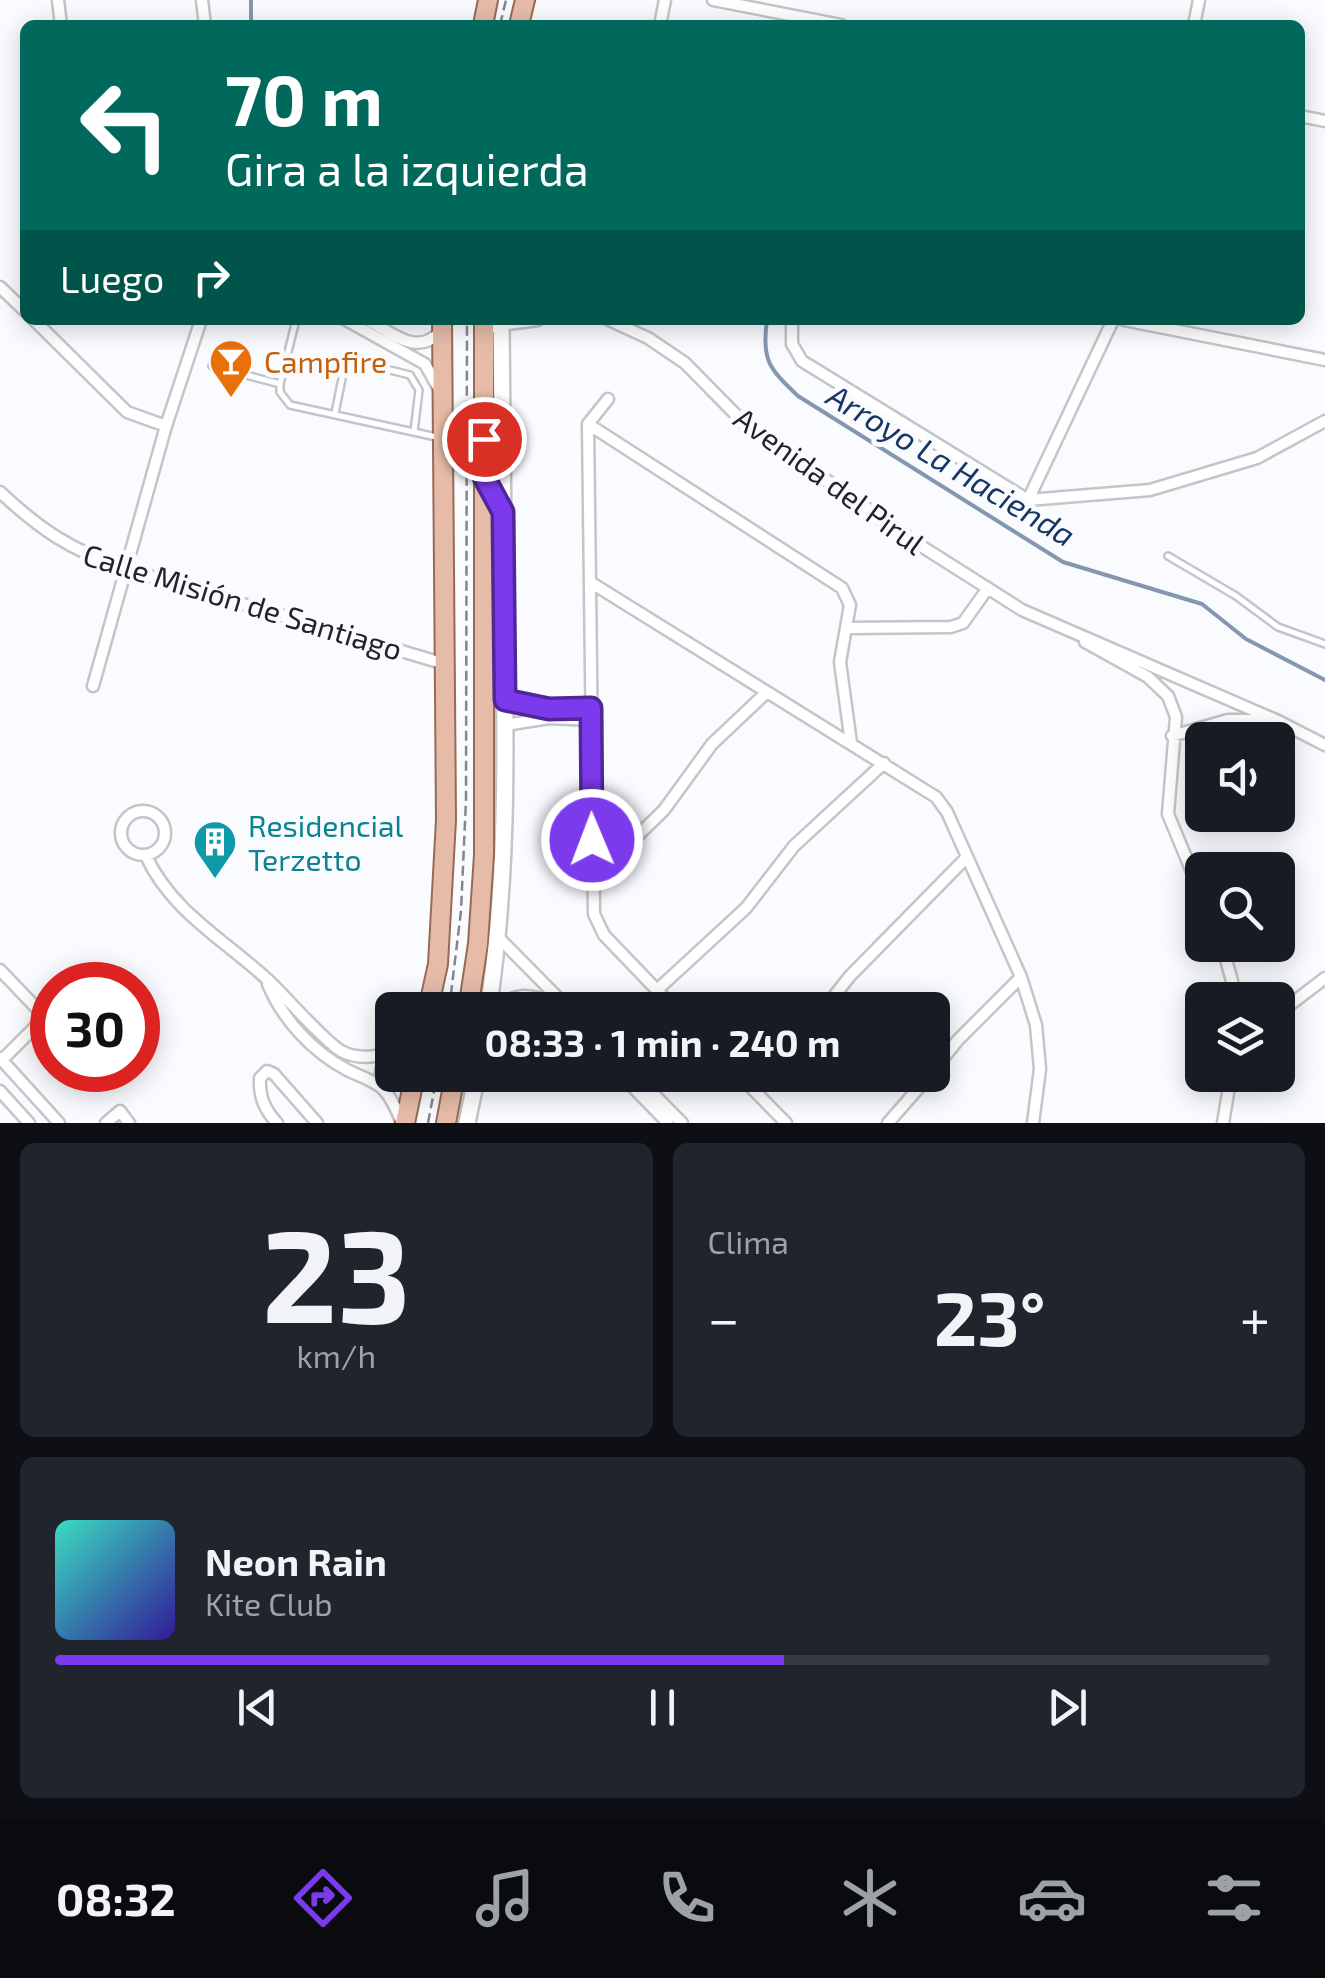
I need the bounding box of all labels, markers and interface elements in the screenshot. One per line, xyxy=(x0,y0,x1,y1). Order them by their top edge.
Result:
text: 70 m xyxy=(225,56,383,140)
icon: left xyxy=(60,60,190,190)
text: Gira a la izquierda xyxy=(225,141,589,195)
icon: right xyxy=(184,250,239,305)
text: Luego xyxy=(60,255,164,301)
bar icon: Campfire xyxy=(208,338,254,399)
place label: Campfire xyxy=(264,343,387,379)
water label: Arroyo La Hacienda xyxy=(820,374,1083,554)
pin xyxy=(442,397,527,482)
street label: Avenida del Pirul xyxy=(728,399,932,561)
icon: arrive xyxy=(457,412,512,467)
street label: Calle Misión de Santiago xyxy=(79,535,407,667)
map controls xyxy=(1185,722,1295,1092)
button: sound xyxy=(1185,722,1295,832)
position arrow xyxy=(540,788,644,892)
place label: Residencial Terzetto xyxy=(248,807,403,877)
building icon: Residencial Terzetto xyxy=(192,819,238,880)
button: search xyxy=(1185,852,1295,962)
speed limit sign: 30 xyxy=(30,962,160,1092)
button: layers xyxy=(1185,982,1295,1092)
text: 08:33 · 1 min · 240 m xyxy=(485,1019,840,1065)
text: 23 xyxy=(262,1193,411,1349)
text: Clima xyxy=(708,1222,789,1260)
text: 23° xyxy=(934,1271,1046,1361)
text: − xyxy=(708,1284,740,1350)
text: + xyxy=(1240,1284,1270,1350)
text: km/h xyxy=(297,1336,376,1374)
text: Neon Rain xyxy=(205,1538,387,1584)
text: Kite Club xyxy=(205,1584,333,1622)
icon: previous xyxy=(230,1680,285,1735)
icon: pause xyxy=(635,1680,690,1735)
icon: next xyxy=(1040,1680,1095,1735)
icon: directions xyxy=(288,1863,358,1933)
icon: music xyxy=(470,1863,540,1933)
icon: phone xyxy=(652,1863,722,1933)
icon: climate xyxy=(835,1863,905,1933)
icon: car xyxy=(1017,1863,1087,1933)
icon: filters xyxy=(1199,1863,1269,1933)
text: 08:32 xyxy=(56,1871,176,1925)

